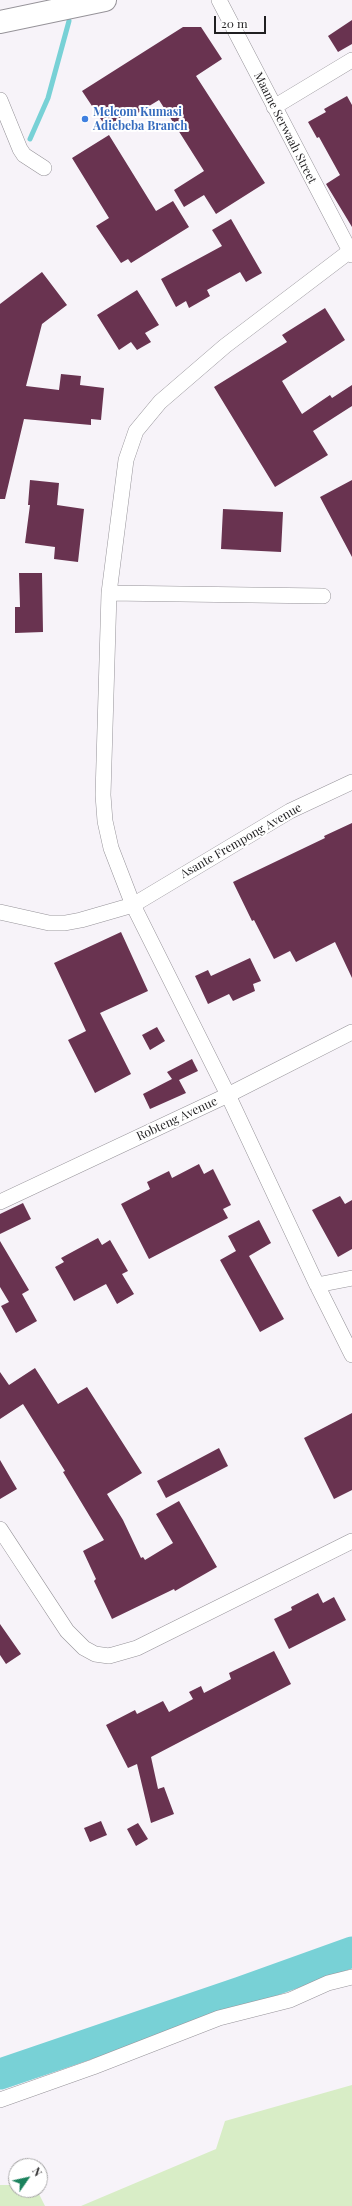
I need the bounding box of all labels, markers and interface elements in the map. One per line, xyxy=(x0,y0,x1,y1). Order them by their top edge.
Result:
scale bar xyxy=(216,8,268,34)
text: 20 m xyxy=(221,15,248,31)
street label: Maame Serwaah Street xyxy=(251,70,319,186)
place label: Melcom Kumasi Adiebeba Branch xyxy=(93,105,188,133)
marker: Melcom Kumasi Adiebeba Branch xyxy=(80,114,90,124)
street label: Asante Frempong Avenue xyxy=(178,800,304,882)
street label: Robteng Avenue xyxy=(134,1094,220,1144)
north arrow xyxy=(8,2158,48,2198)
text: N xyxy=(29,2164,46,2179)

